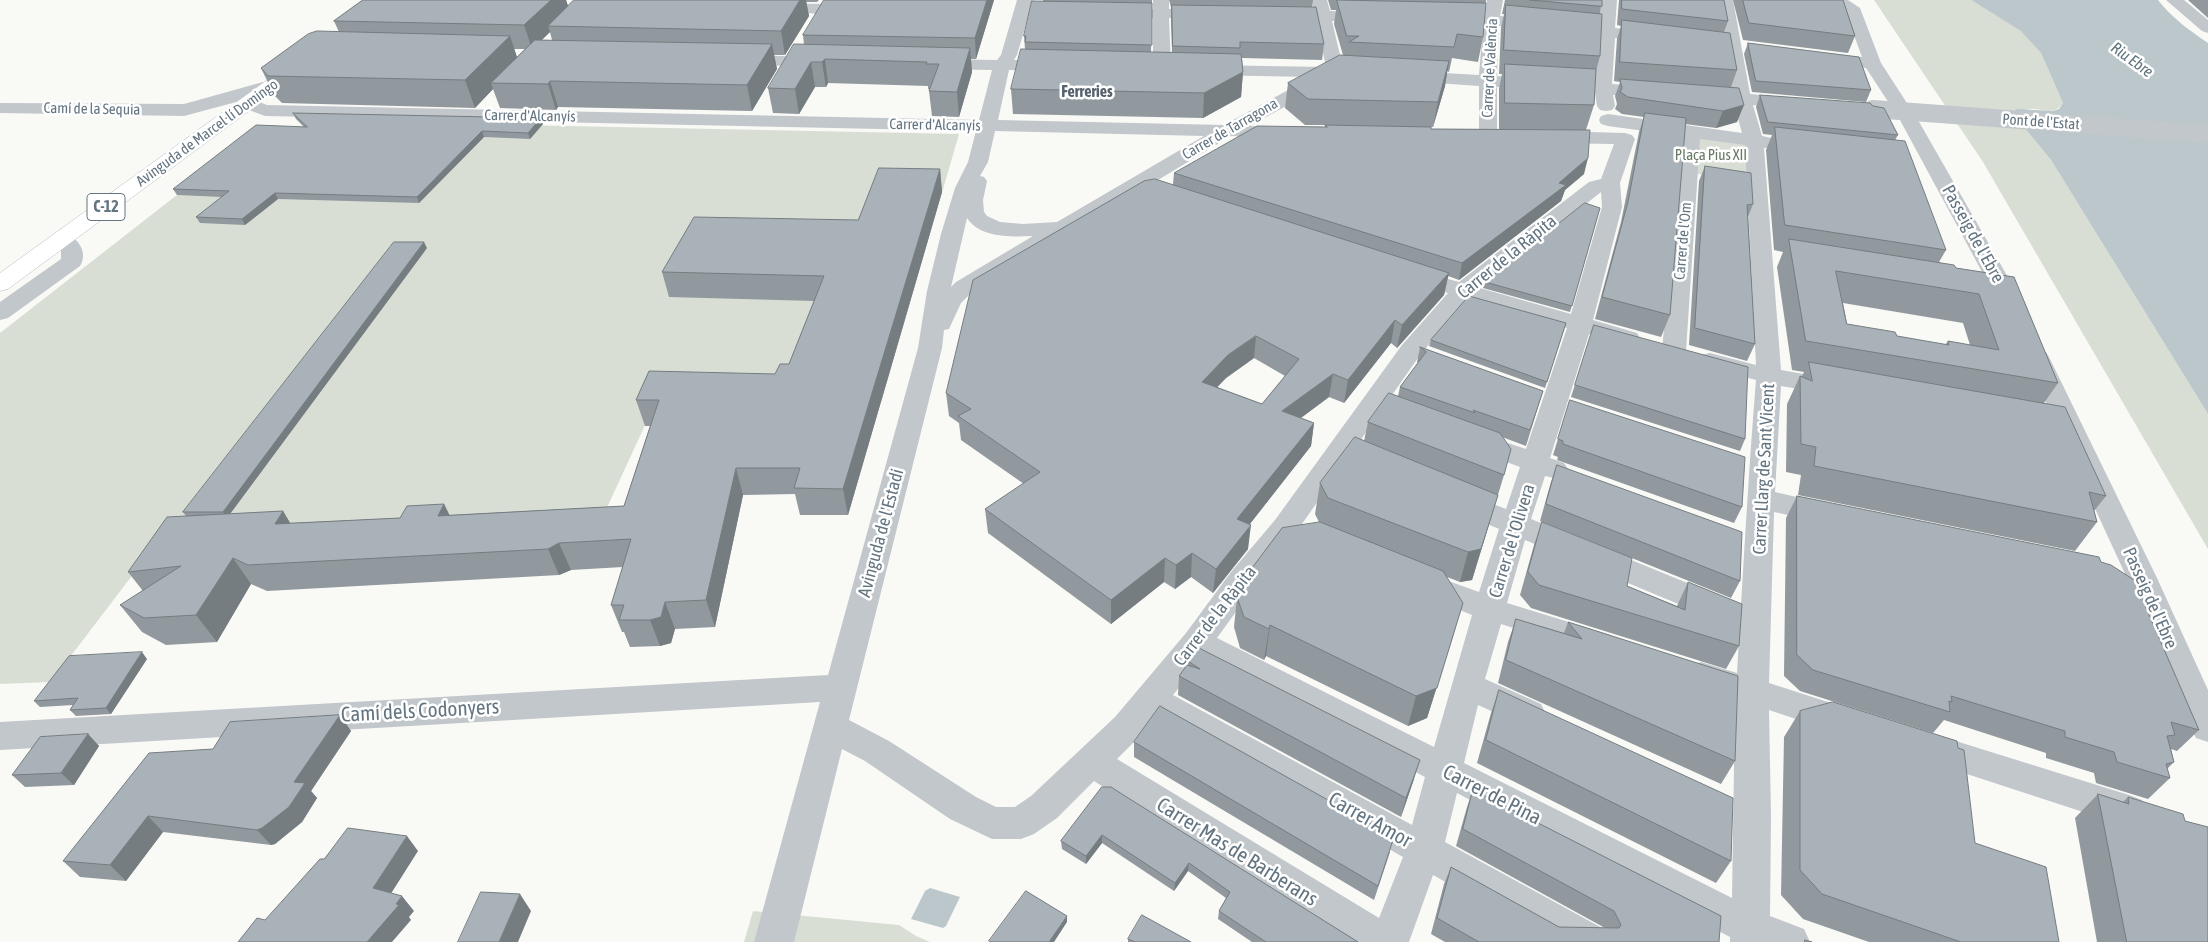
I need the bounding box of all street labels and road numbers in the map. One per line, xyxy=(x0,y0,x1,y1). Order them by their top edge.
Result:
street label: Carrer de València xyxy=(1478,18,1502,118)
street label: Avinguda de Marcel·lí Domingo xyxy=(133,76,281,190)
street label: Carrer de Tarragona xyxy=(1179,94,1281,164)
street label: Camí de la Sequia xyxy=(43,99,141,119)
street label: Carrer d'Alcanyís xyxy=(484,106,576,126)
street label: Pont de l'Estat xyxy=(2002,110,2080,134)
street label: Carrer d'Alcanyís xyxy=(889,115,981,135)
street label: Passeig de l'Ebre xyxy=(1937,181,2009,287)
road number: C-12 xyxy=(87,193,125,220)
street label: Carrer de l'Om xyxy=(1671,201,1695,281)
street label: Carrer de la Ràpita xyxy=(1453,210,1561,304)
street label: Carrer Llarg de Sant Vicent xyxy=(1749,383,1779,555)
street label: Avinguda de l'Estadi xyxy=(853,466,909,600)
street label: Carrer de l'Olivera xyxy=(1484,481,1540,601)
street label: Passeig de l'Ebre xyxy=(2118,544,2182,652)
street label: Carrer de la Ràpita xyxy=(1169,562,1261,670)
street label: Camí dels Codonyers xyxy=(340,694,500,728)
street label: Carrer de Pina xyxy=(1439,759,1545,831)
street label: Carrer Amor xyxy=(1324,787,1416,853)
street label: Carrer Mas de Barberans xyxy=(1152,792,1322,912)

